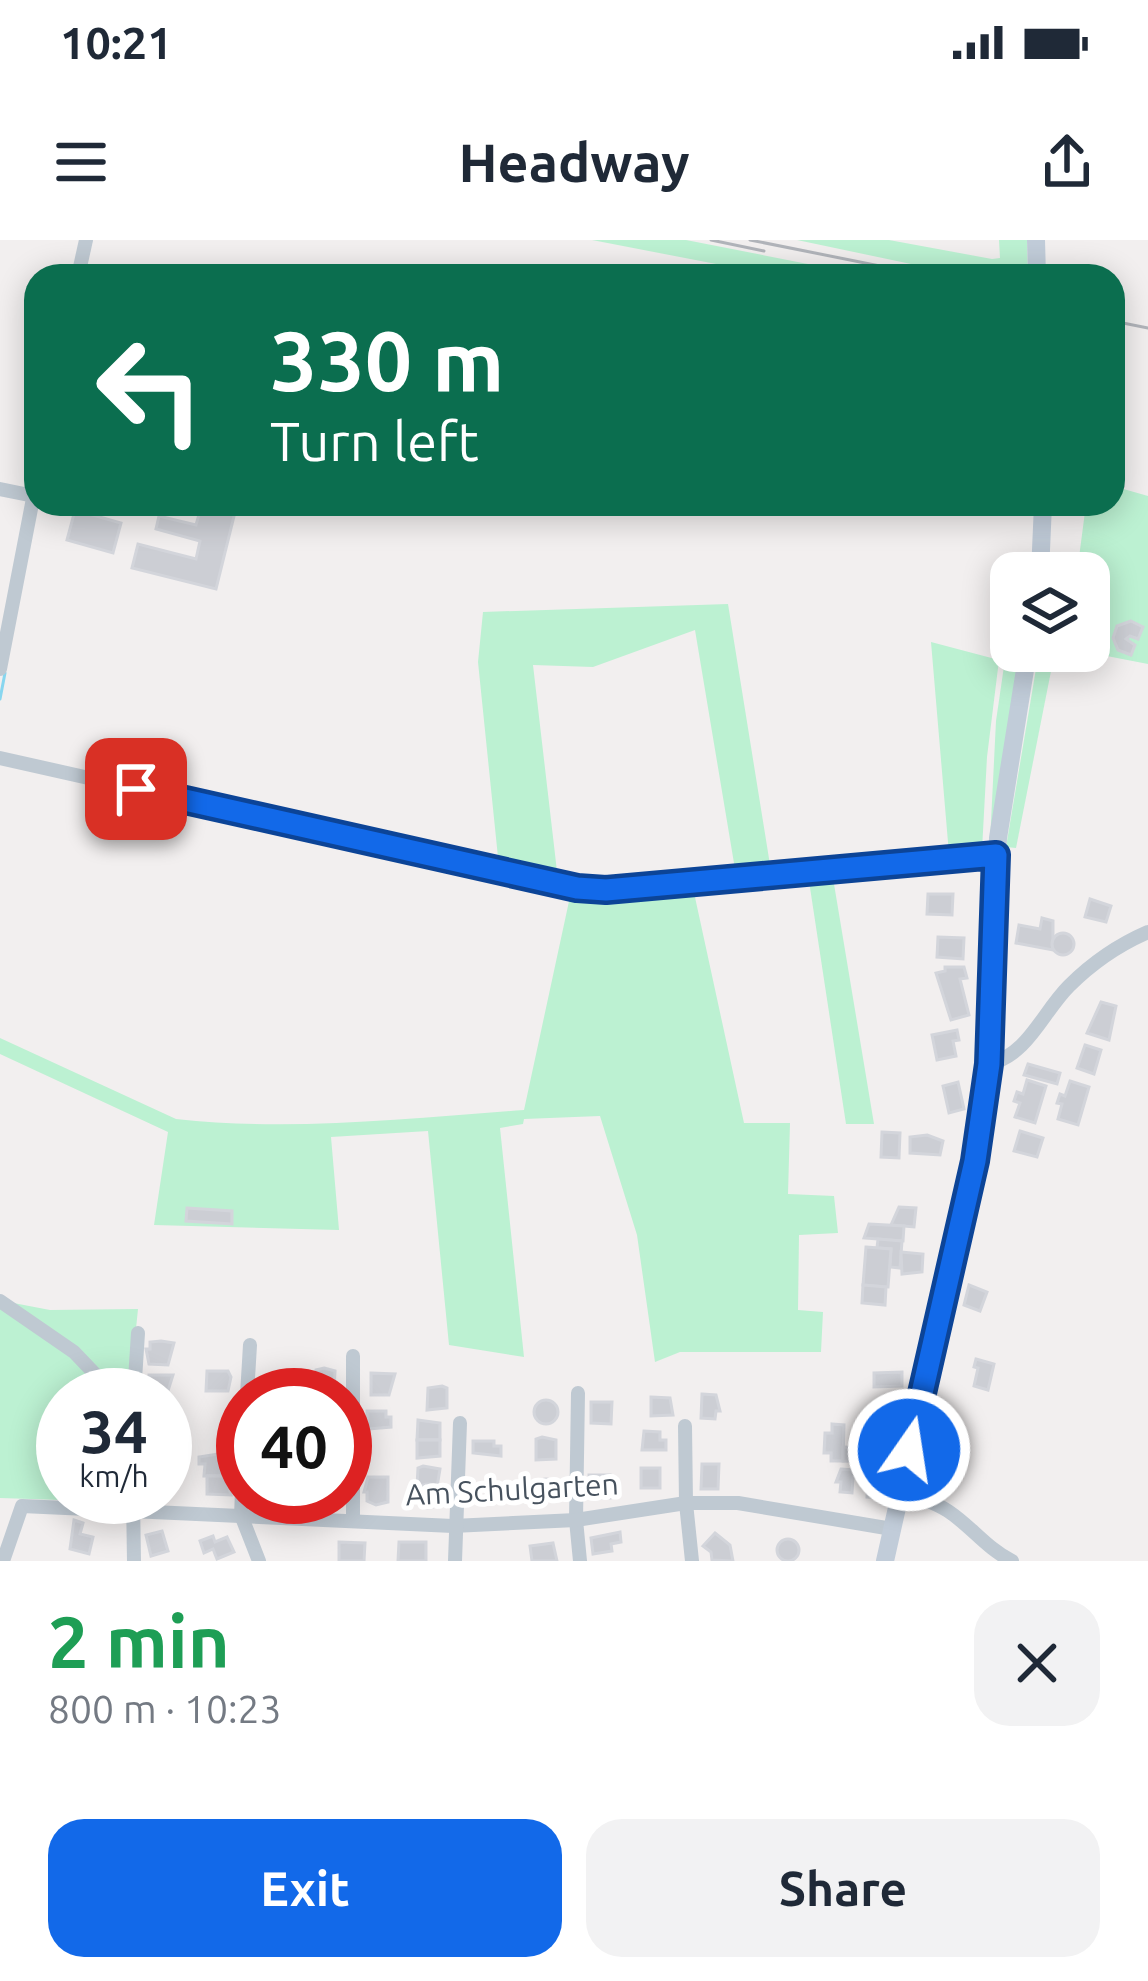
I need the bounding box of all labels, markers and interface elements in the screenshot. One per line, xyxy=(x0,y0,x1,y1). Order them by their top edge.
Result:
text: 10:21 xyxy=(60,17,173,68)
icon: menu xyxy=(48,129,114,195)
icon: share xyxy=(1034,129,1100,195)
text: Headway xyxy=(458,132,690,192)
icon: left xyxy=(72,312,228,468)
text: 330 m xyxy=(270,313,504,407)
text: Turn left xyxy=(270,411,479,471)
map controls xyxy=(990,552,1110,672)
button: layers xyxy=(990,552,1110,672)
pin xyxy=(85,738,187,840)
icon: arrive xyxy=(103,756,169,822)
speed limit sign: 40 xyxy=(216,1368,372,1524)
position arrow xyxy=(846,1387,972,1513)
text: 34 xyxy=(80,1397,148,1464)
text: km/h xyxy=(79,1459,149,1493)
street label: Am Schulgarten xyxy=(404,1466,619,1512)
button: close xyxy=(974,1600,1100,1726)
text: 2 min xyxy=(48,1601,230,1682)
text: 800 m · 10:23 xyxy=(48,1687,282,1730)
button: Exit xyxy=(48,1819,562,1957)
button: Share xyxy=(586,1819,1100,1957)

